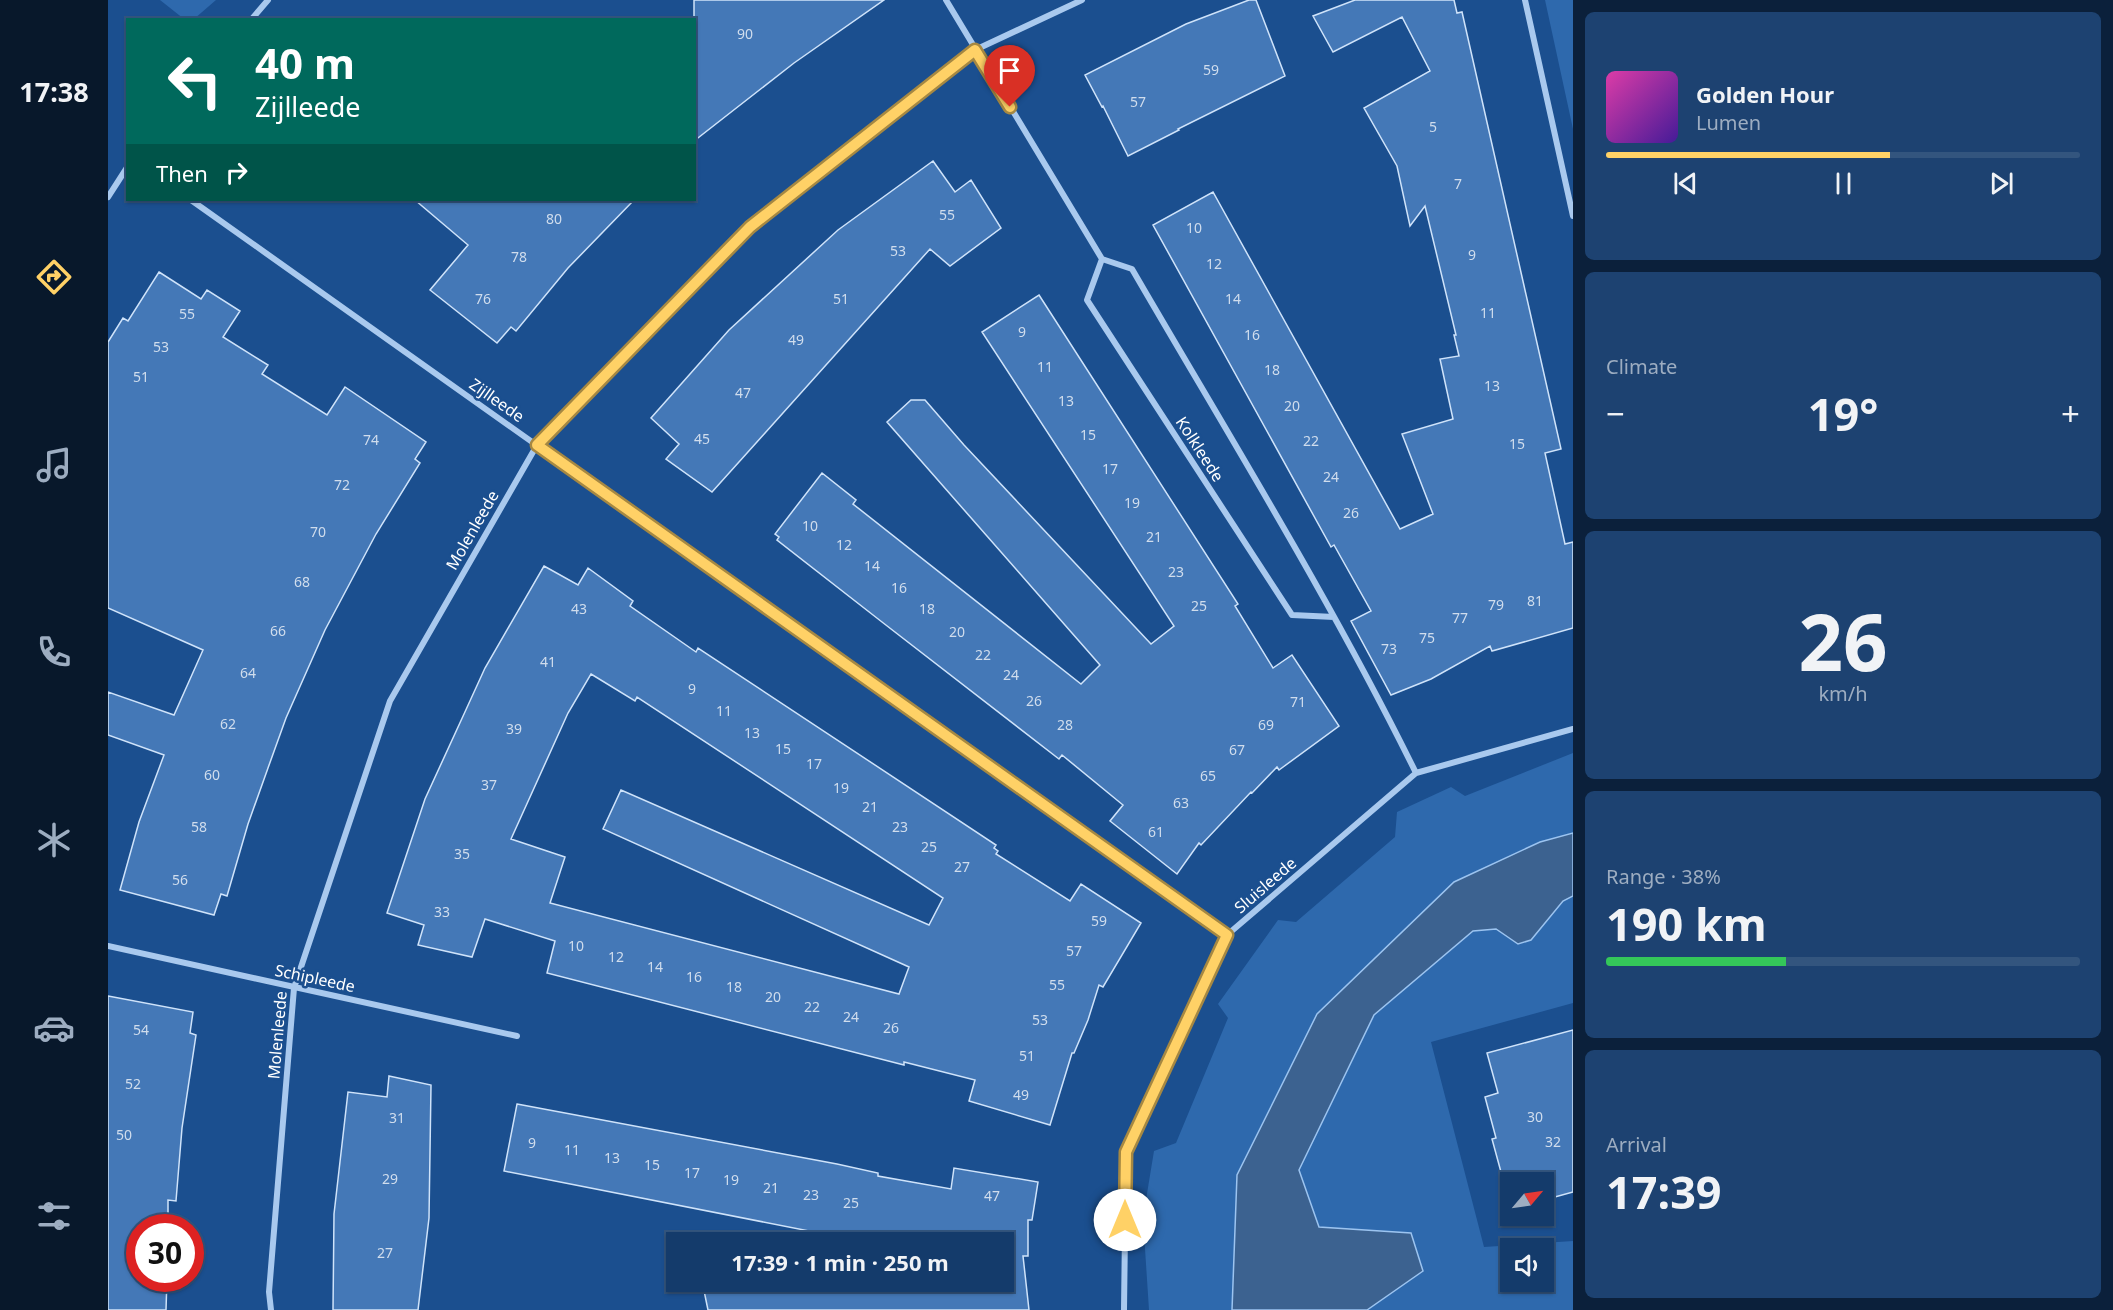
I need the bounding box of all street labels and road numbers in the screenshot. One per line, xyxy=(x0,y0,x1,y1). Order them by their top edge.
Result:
street label: Zijlleede xyxy=(465,373,529,427)
street label: Kolkleede xyxy=(1171,412,1229,486)
street label: Molenleede xyxy=(440,486,504,574)
street label: Sluisleede xyxy=(1229,852,1301,918)
street label: Schipleede xyxy=(273,959,357,997)
street label: Molenleede xyxy=(262,990,292,1080)

